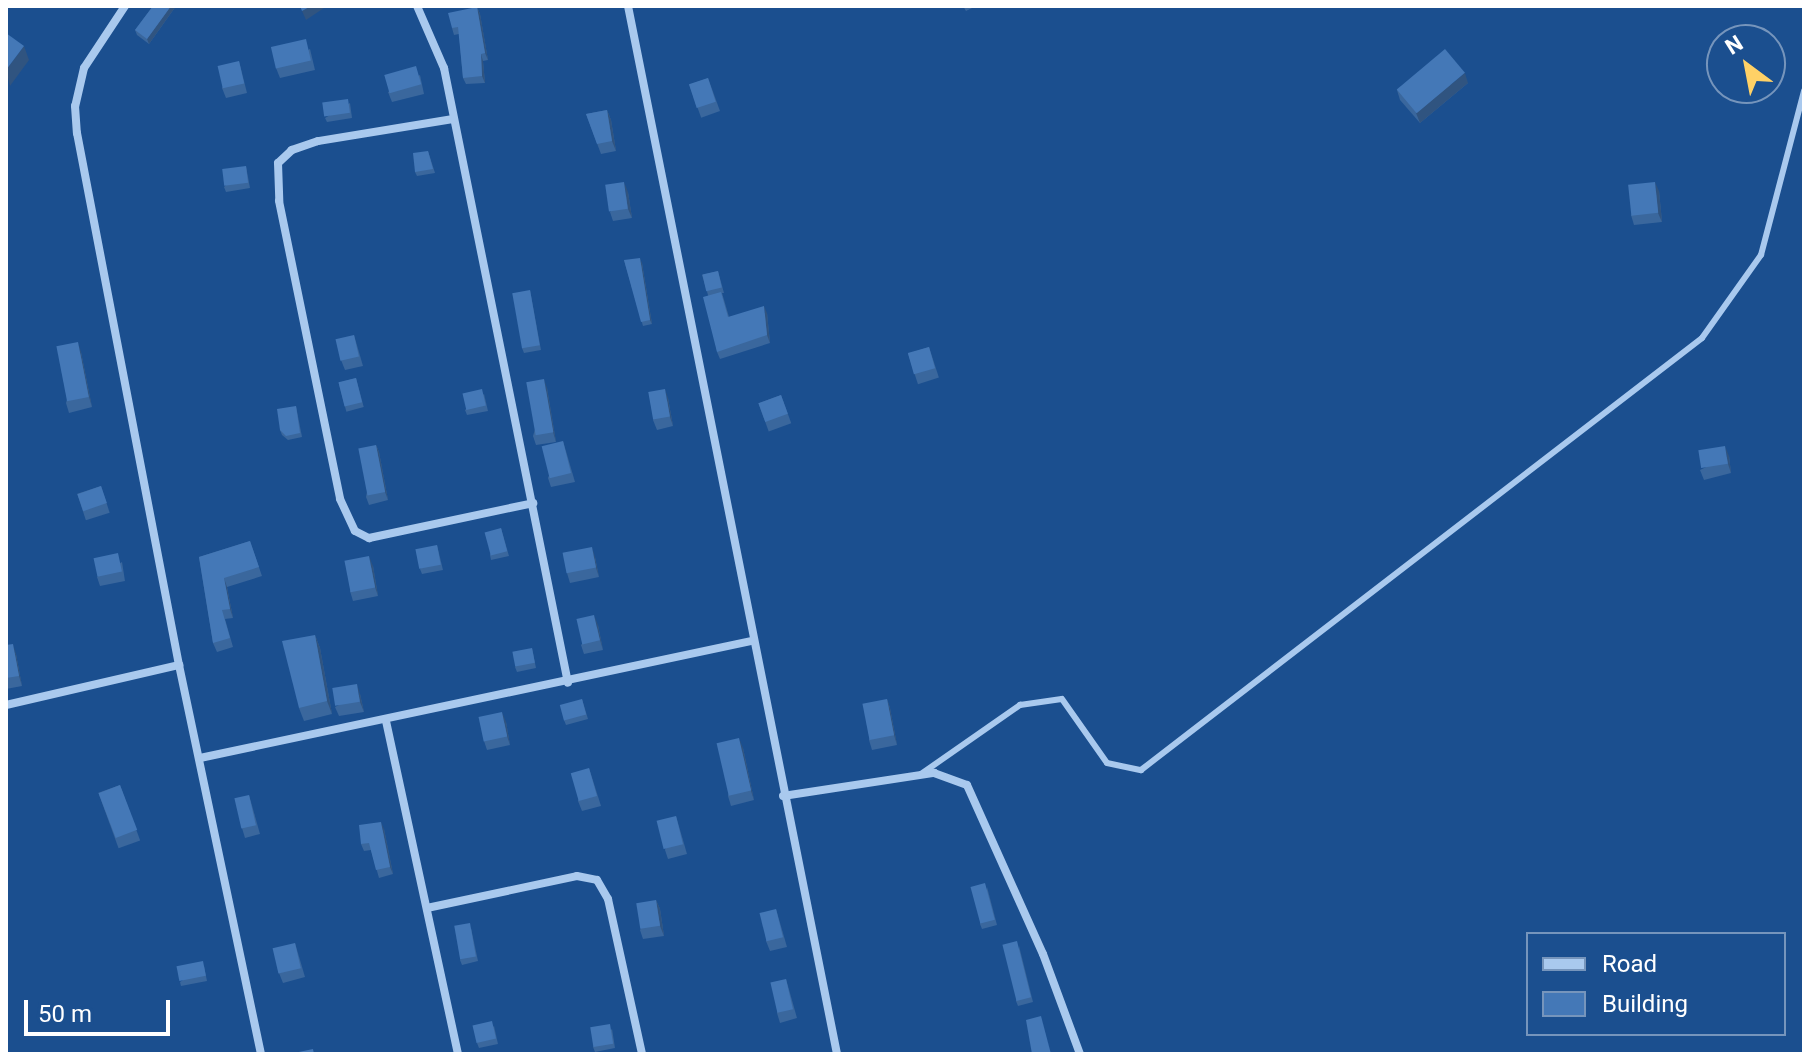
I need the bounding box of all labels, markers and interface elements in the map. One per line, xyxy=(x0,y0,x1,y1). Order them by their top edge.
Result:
north arrow xyxy=(1706,24,1786,104)
text: N xyxy=(1721,30,1747,60)
legend xyxy=(1526,932,1786,1036)
text: Road xyxy=(1602,950,1657,978)
scale bar xyxy=(28,984,174,1034)
text: Building xyxy=(1602,990,1688,1018)
text: 50 m xyxy=(38,1000,92,1028)

